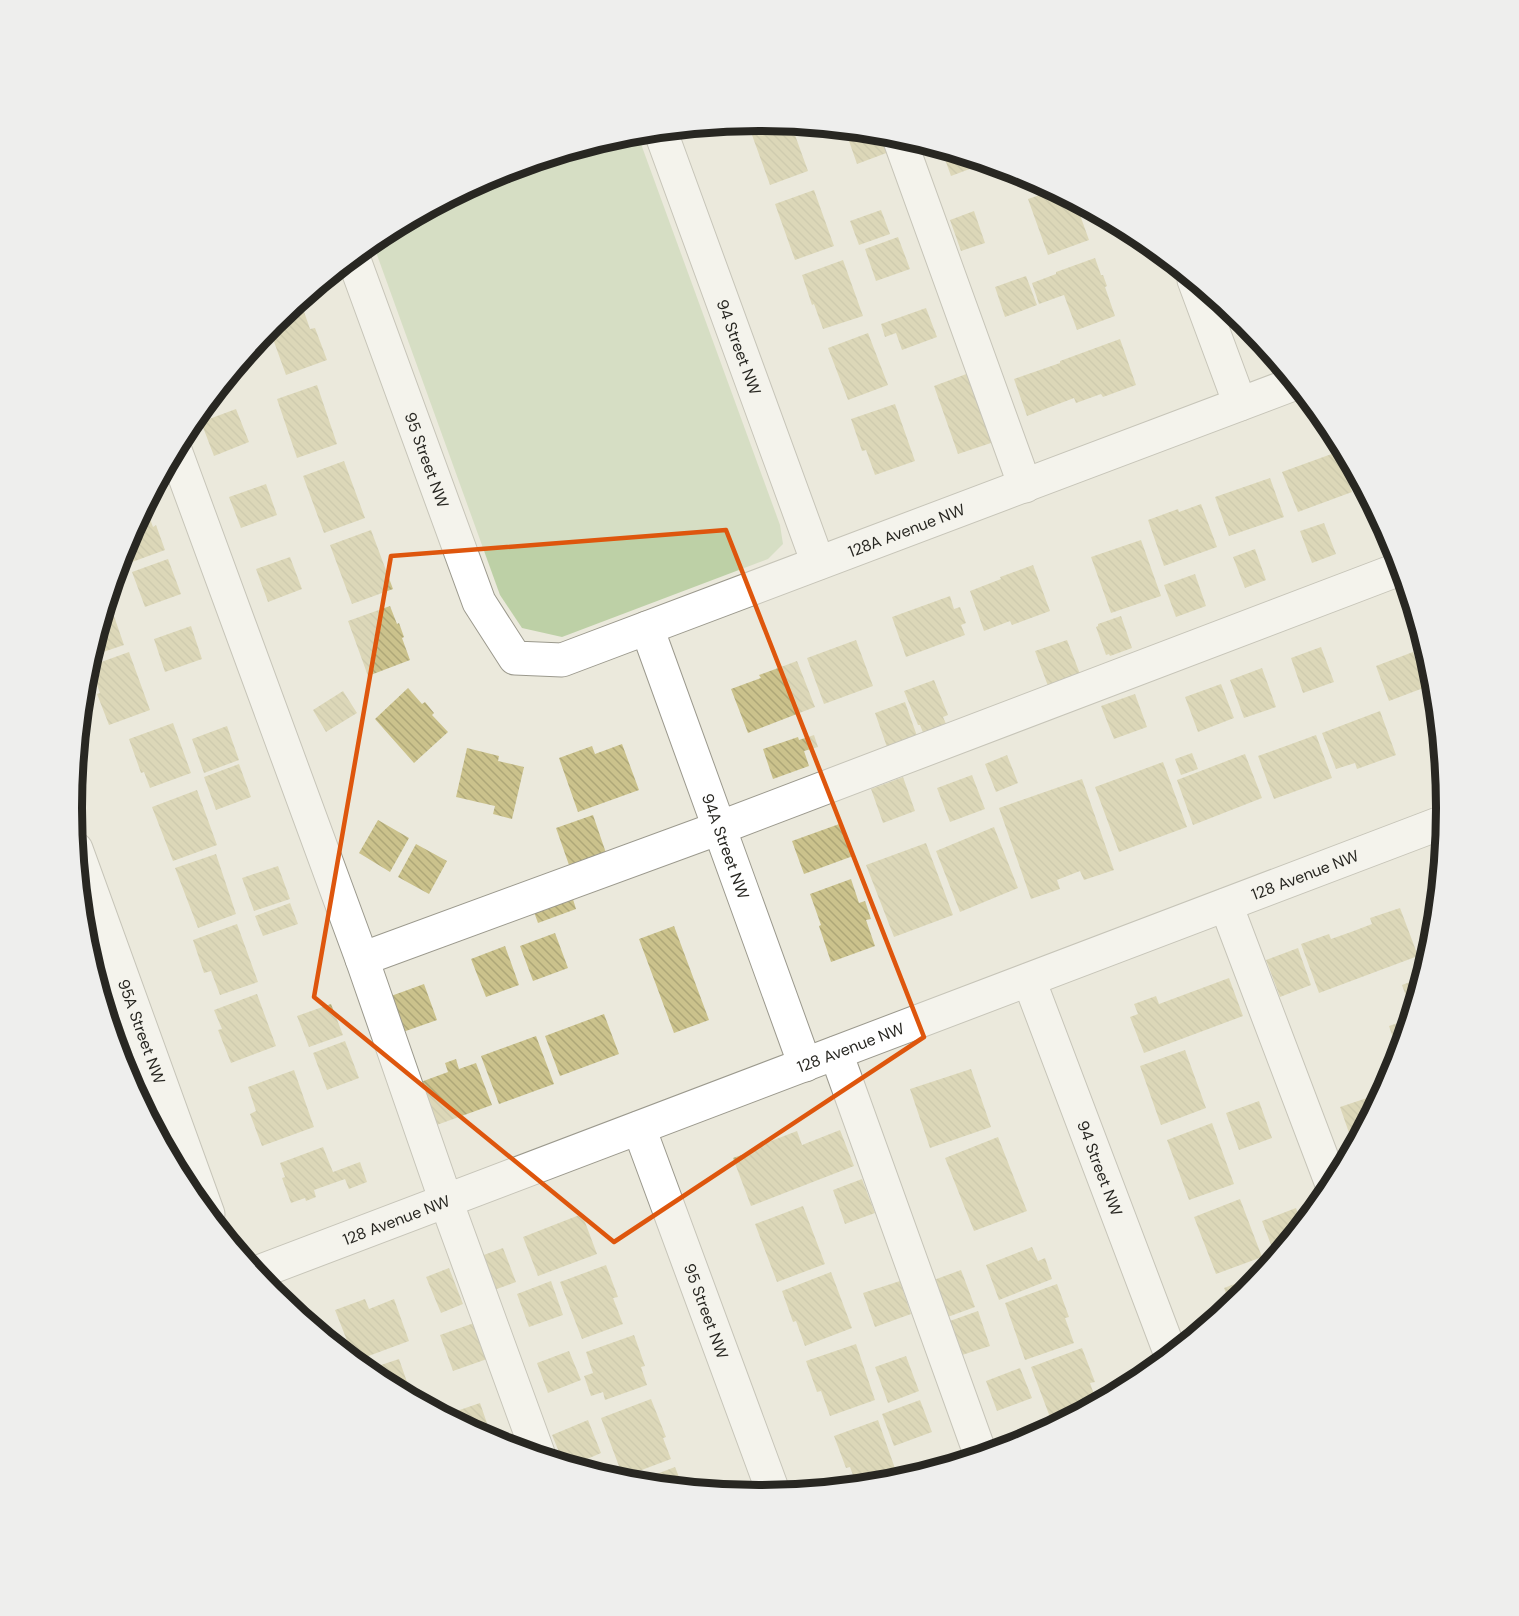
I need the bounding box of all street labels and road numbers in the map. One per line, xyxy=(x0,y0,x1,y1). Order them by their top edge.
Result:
street label: 94 Street NW xyxy=(712,296,766,398)
street label: 95 Street NW xyxy=(400,409,454,511)
street label: 128A Avenue NW xyxy=(845,498,968,562)
street label: 94A Street NW xyxy=(697,790,755,902)
street label: 128 Avenue NW xyxy=(1248,845,1362,905)
street label: 95A Street NW xyxy=(113,976,171,1087)
street label: 128 Avenue NW xyxy=(794,1017,908,1077)
street label: 94 Street NW xyxy=(1073,1117,1128,1219)
street label: 128 Avenue NW xyxy=(340,1190,453,1250)
street label: 95 Street NW xyxy=(679,1260,734,1362)

